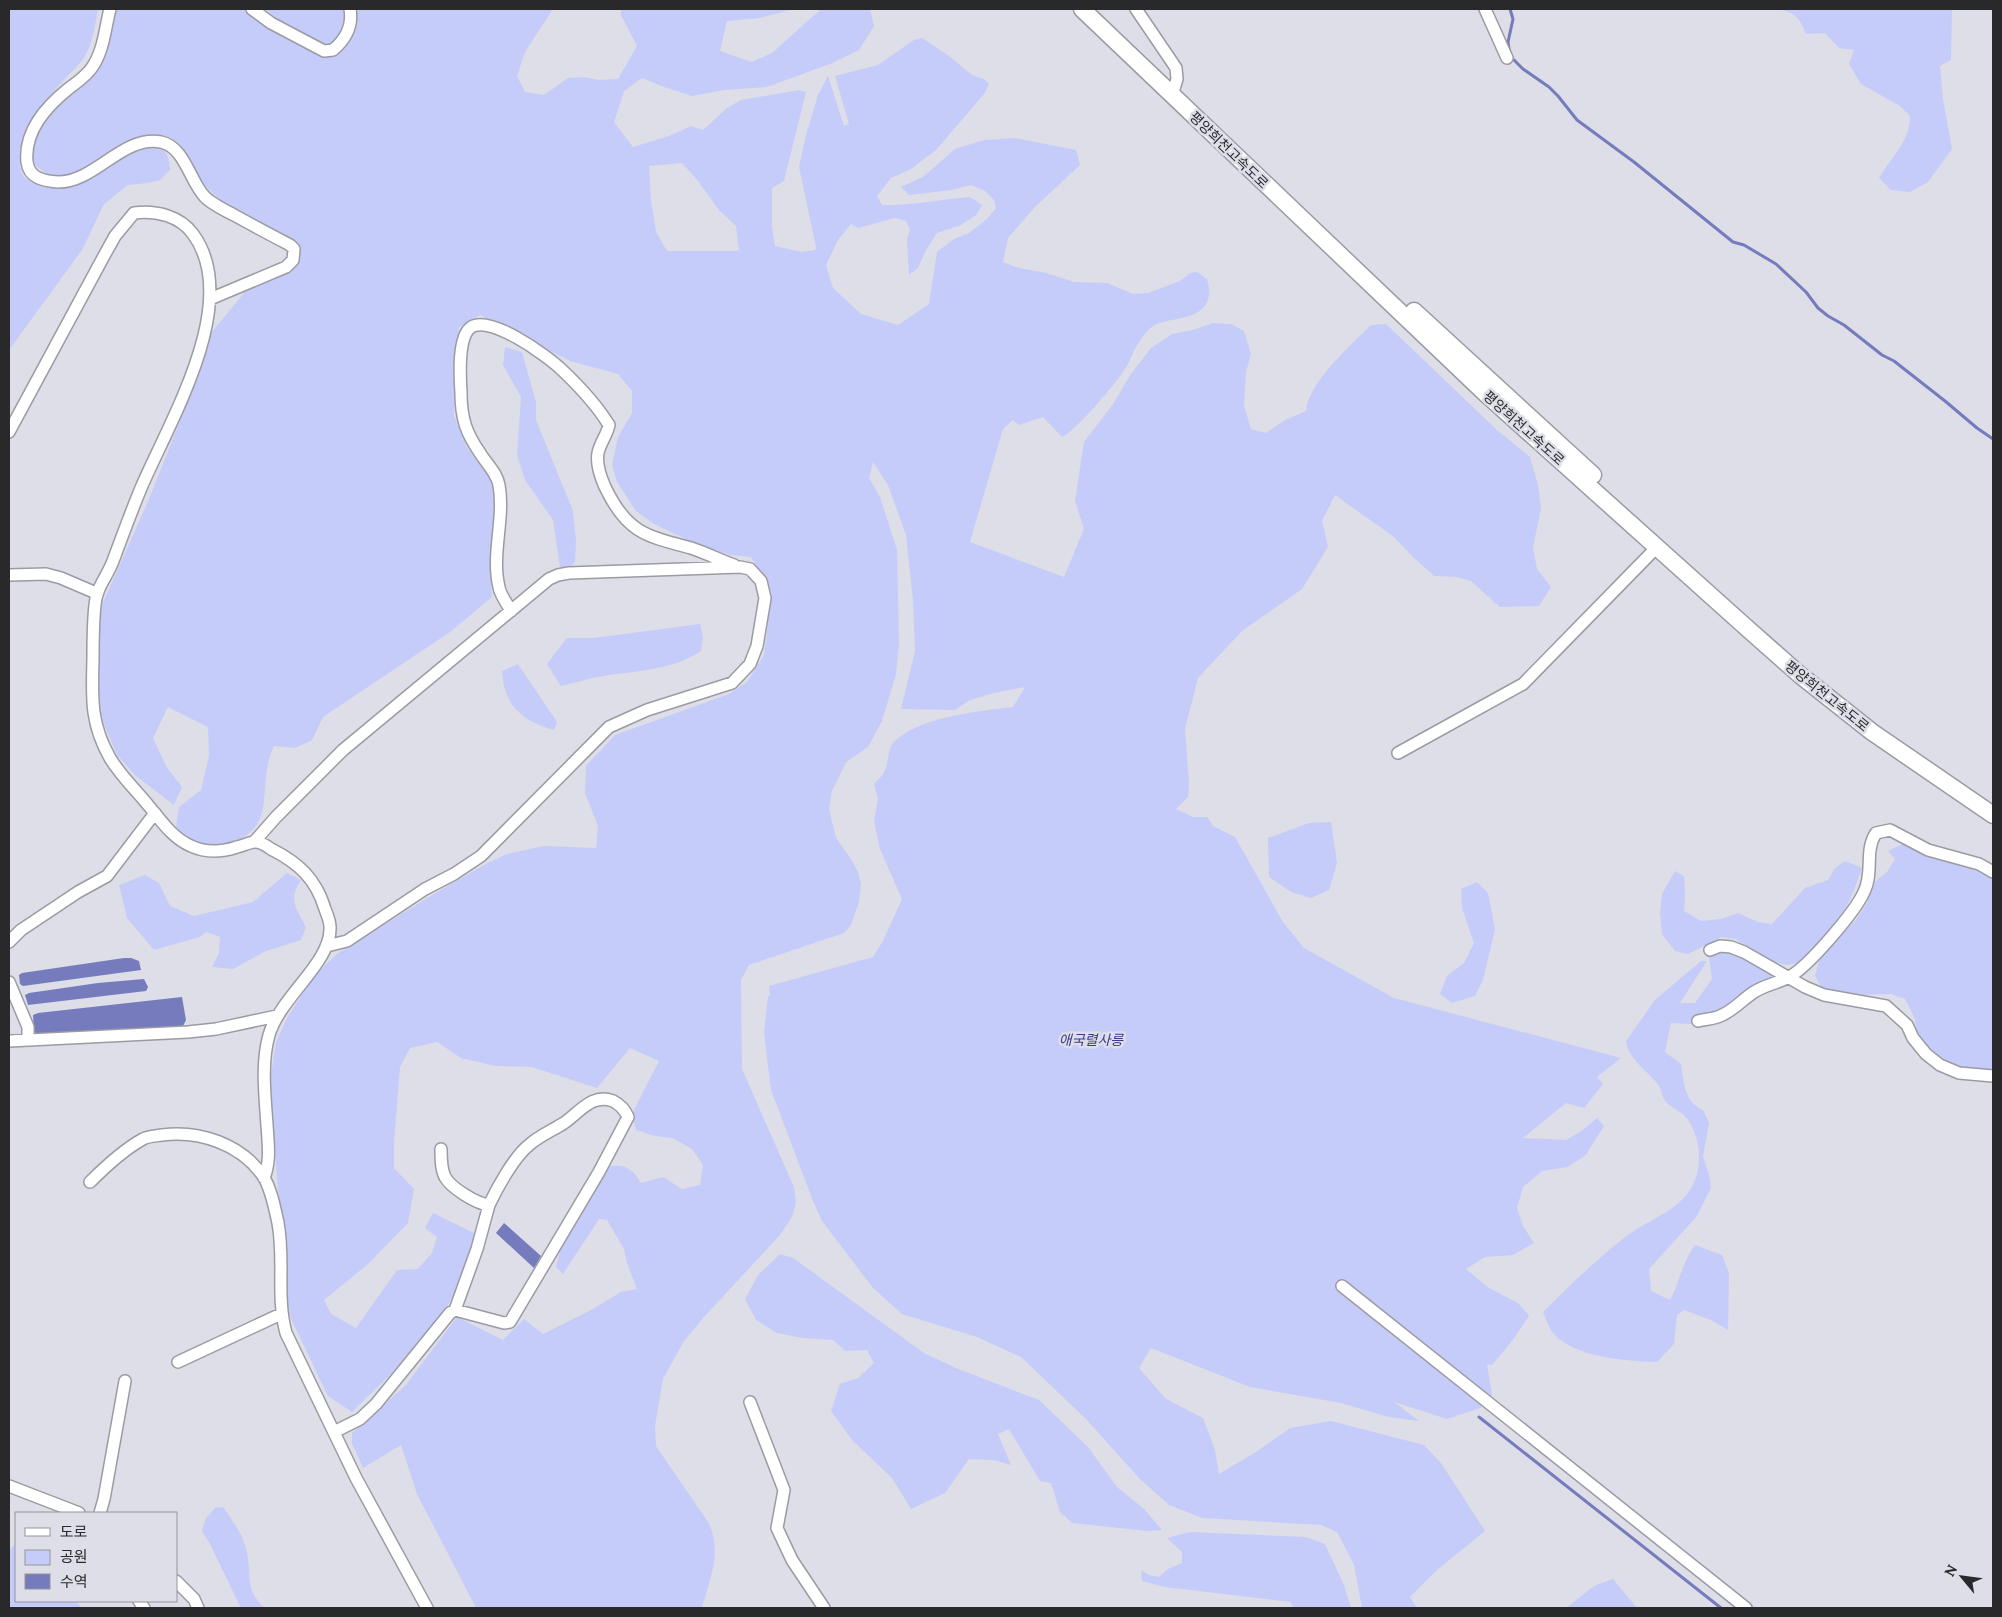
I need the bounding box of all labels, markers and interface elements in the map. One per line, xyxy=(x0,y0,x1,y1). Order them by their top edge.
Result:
street label: 평양희천고속도로 xyxy=(1186,108,1272,192)
street label: 평양희천고속도로 xyxy=(1480,387,1568,469)
street label: 평양희천고속도로 xyxy=(1781,657,1873,735)
park label: 애국렬사릉 xyxy=(1059,1031,1124,1049)
legend xyxy=(15,1512,178,1602)
text: 도로 xyxy=(60,1522,88,1541)
text: 공원 xyxy=(60,1547,88,1566)
north arrow xyxy=(1937,1552,1987,1602)
text: N xyxy=(1940,1561,1961,1580)
text: 수역 xyxy=(60,1572,88,1591)

